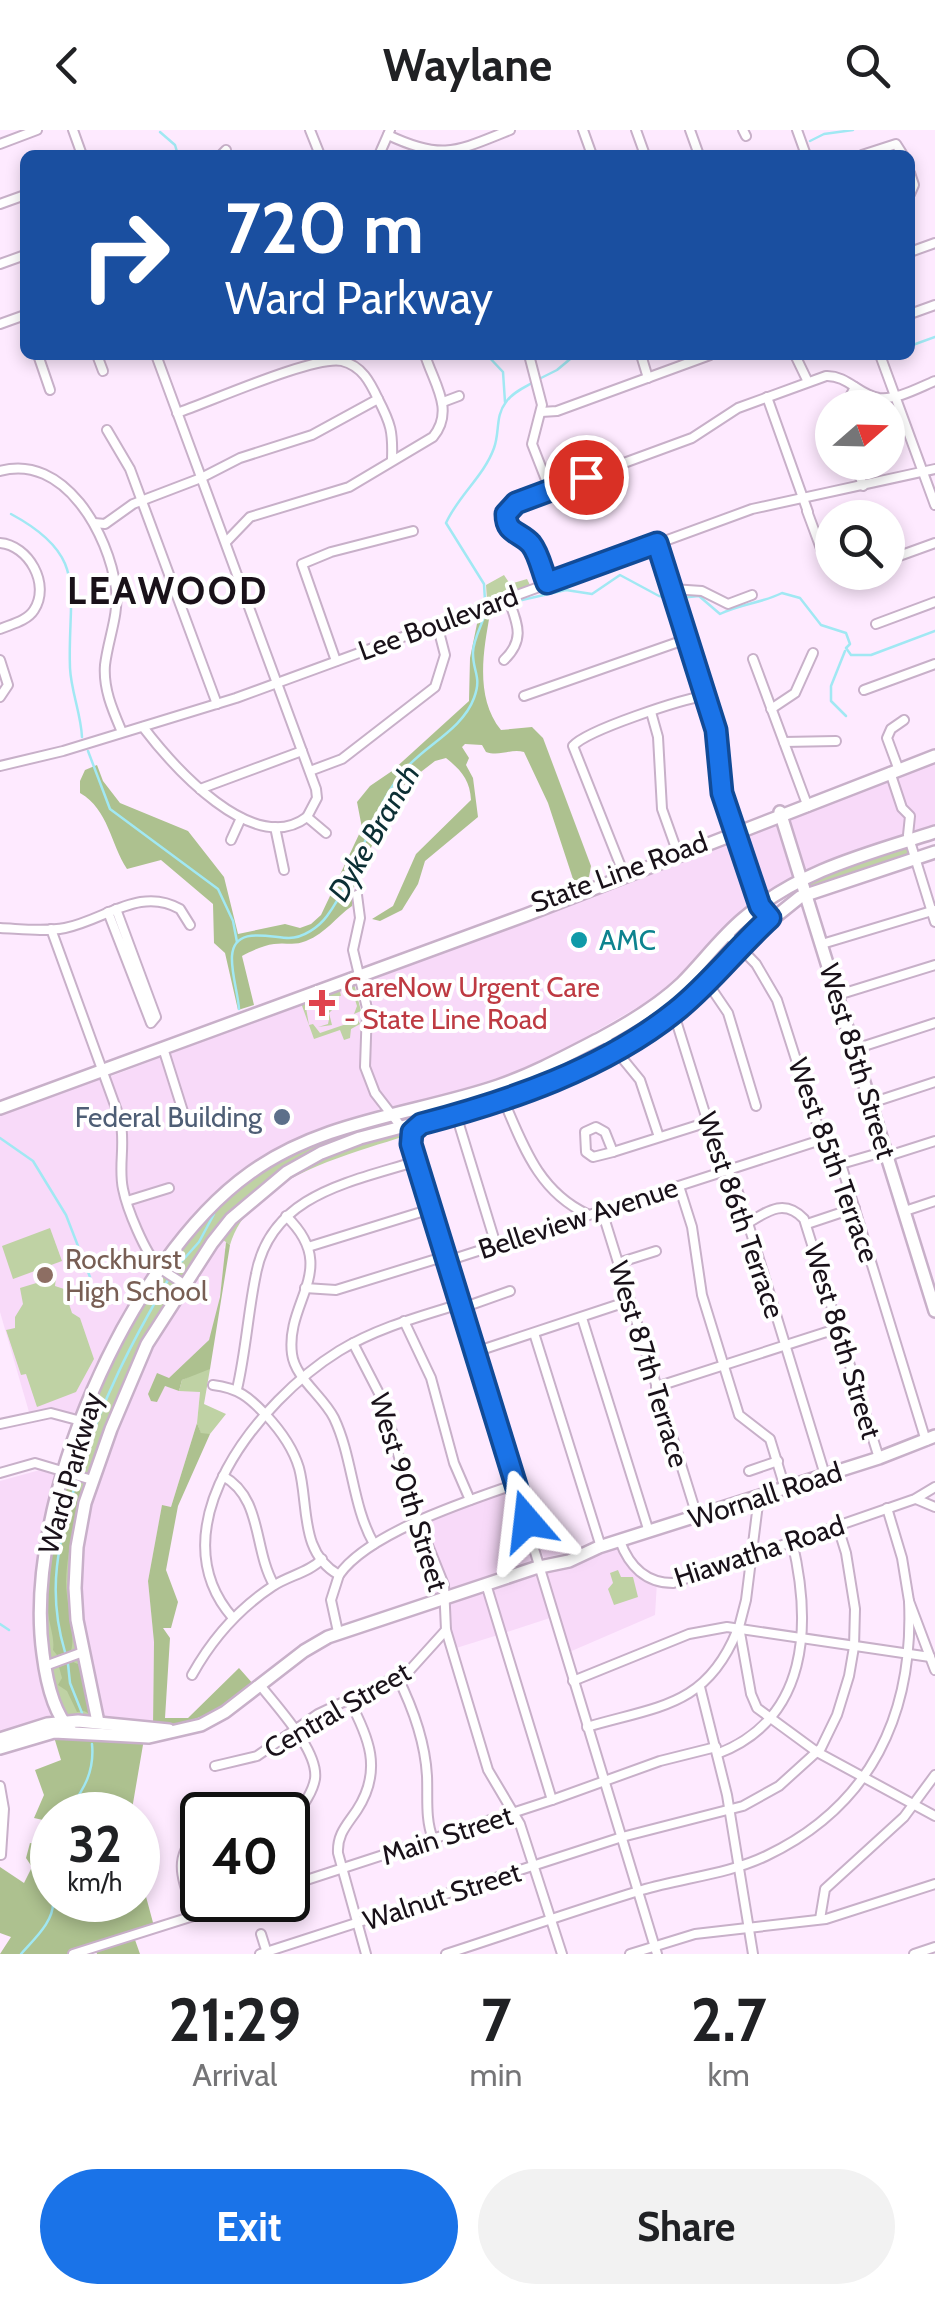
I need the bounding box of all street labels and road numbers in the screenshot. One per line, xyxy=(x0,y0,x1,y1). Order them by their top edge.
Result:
street label: Lee Boulevard xyxy=(354,578,522,668)
street label: State Line Road xyxy=(526,824,712,920)
street label: West 85th Street xyxy=(812,959,904,1163)
street label: West 85th Terrace xyxy=(781,1053,887,1267)
street label: West 86th Terrace xyxy=(690,1107,792,1323)
street label: Belleview Avenue xyxy=(474,1170,682,1266)
street label: West 86th Street xyxy=(797,1239,889,1443)
street label: West 87th Terrace xyxy=(601,1257,697,1471)
street label: Ward Parkway xyxy=(31,1388,109,1558)
street label: West 90th Street xyxy=(363,1389,455,1595)
street label: Wornall Road xyxy=(684,1454,846,1536)
street label: Hiawatha Road xyxy=(670,1507,848,1595)
street label: Central Street xyxy=(258,1655,416,1765)
street label: Main Street xyxy=(377,1798,517,1872)
street label: Walnut Street xyxy=(359,1855,525,1937)

